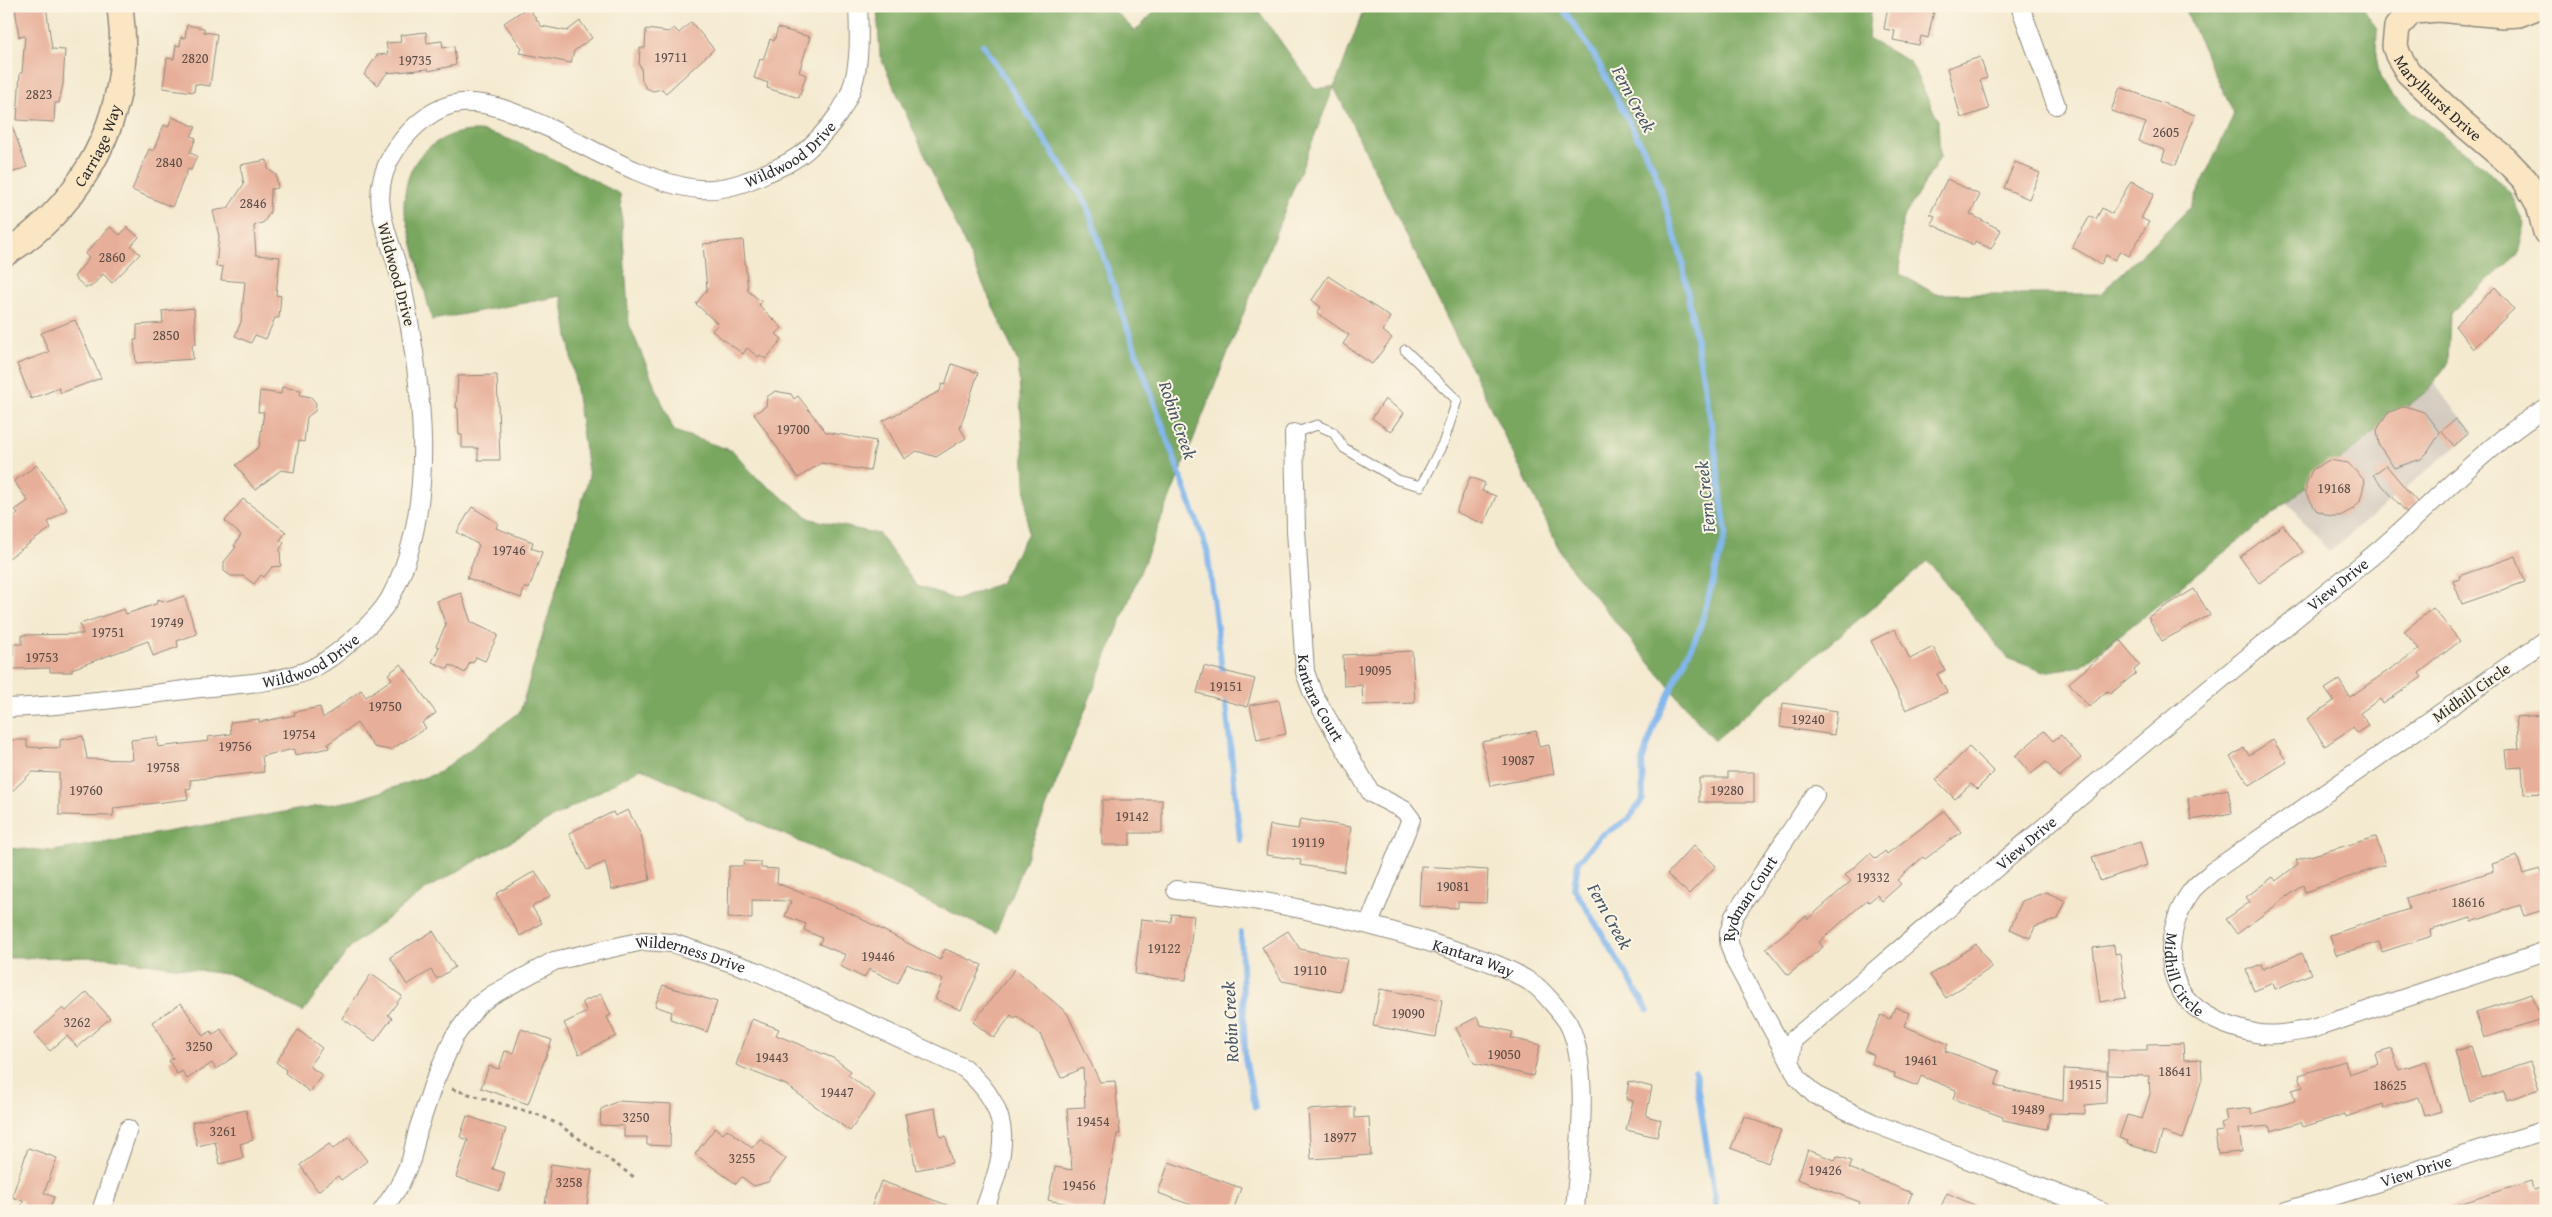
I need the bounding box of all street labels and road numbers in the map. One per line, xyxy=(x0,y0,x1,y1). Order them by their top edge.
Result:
street label: Marylhurst Drive xyxy=(2388,50,2487,147)
street label: Carriage Way xyxy=(68,101,127,192)
street label: Wildwood Drive xyxy=(741,115,841,193)
street label: Wildwood Drive xyxy=(372,219,422,329)
street label: View Drive xyxy=(2301,552,2373,616)
street label: Wildwood Drive xyxy=(260,628,365,694)
street label: Kantara Court xyxy=(1292,654,1351,747)
street label: Midhill Circle xyxy=(2427,656,2515,728)
street label: View Drive xyxy=(1990,810,2062,875)
street label: Rydman Court xyxy=(1717,850,1783,941)
street label: Wilderness Drive xyxy=(633,928,749,979)
street label: Midhill Circle xyxy=(2159,931,2209,1022)
street label: Kantara Way xyxy=(1430,932,1519,983)
street label: View Drive xyxy=(2377,1148,2454,1193)

